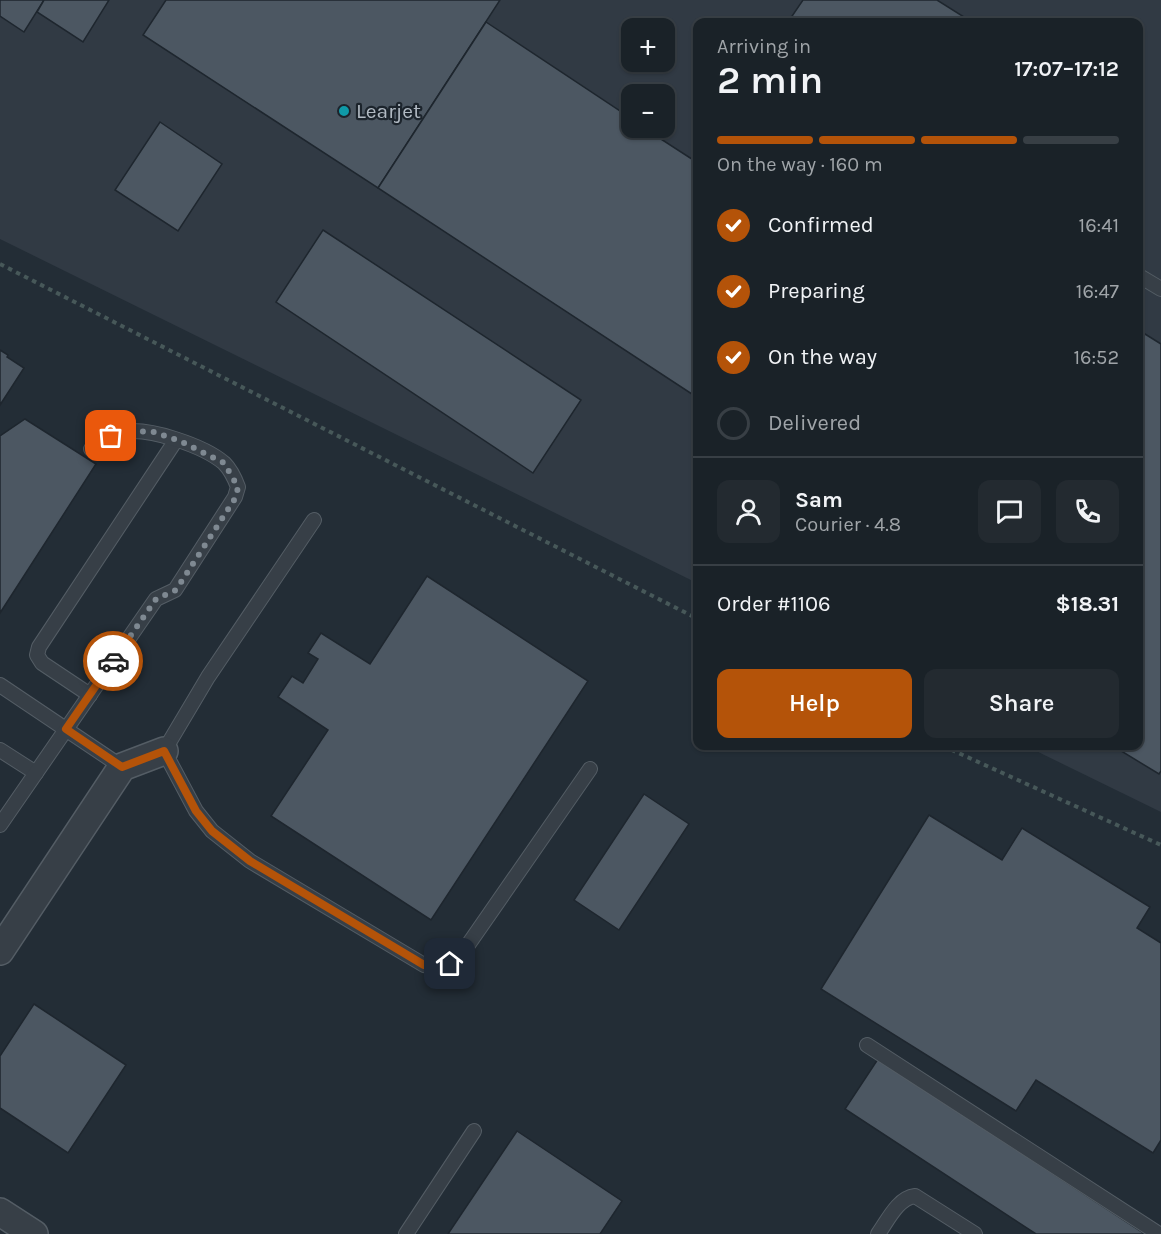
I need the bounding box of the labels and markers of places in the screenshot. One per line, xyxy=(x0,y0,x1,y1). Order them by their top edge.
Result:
place label: Learjet xyxy=(356,99,421,123)
marker: Learjet xyxy=(337,104,351,118)
pin xyxy=(85,410,136,461)
pin xyxy=(424,938,475,989)

